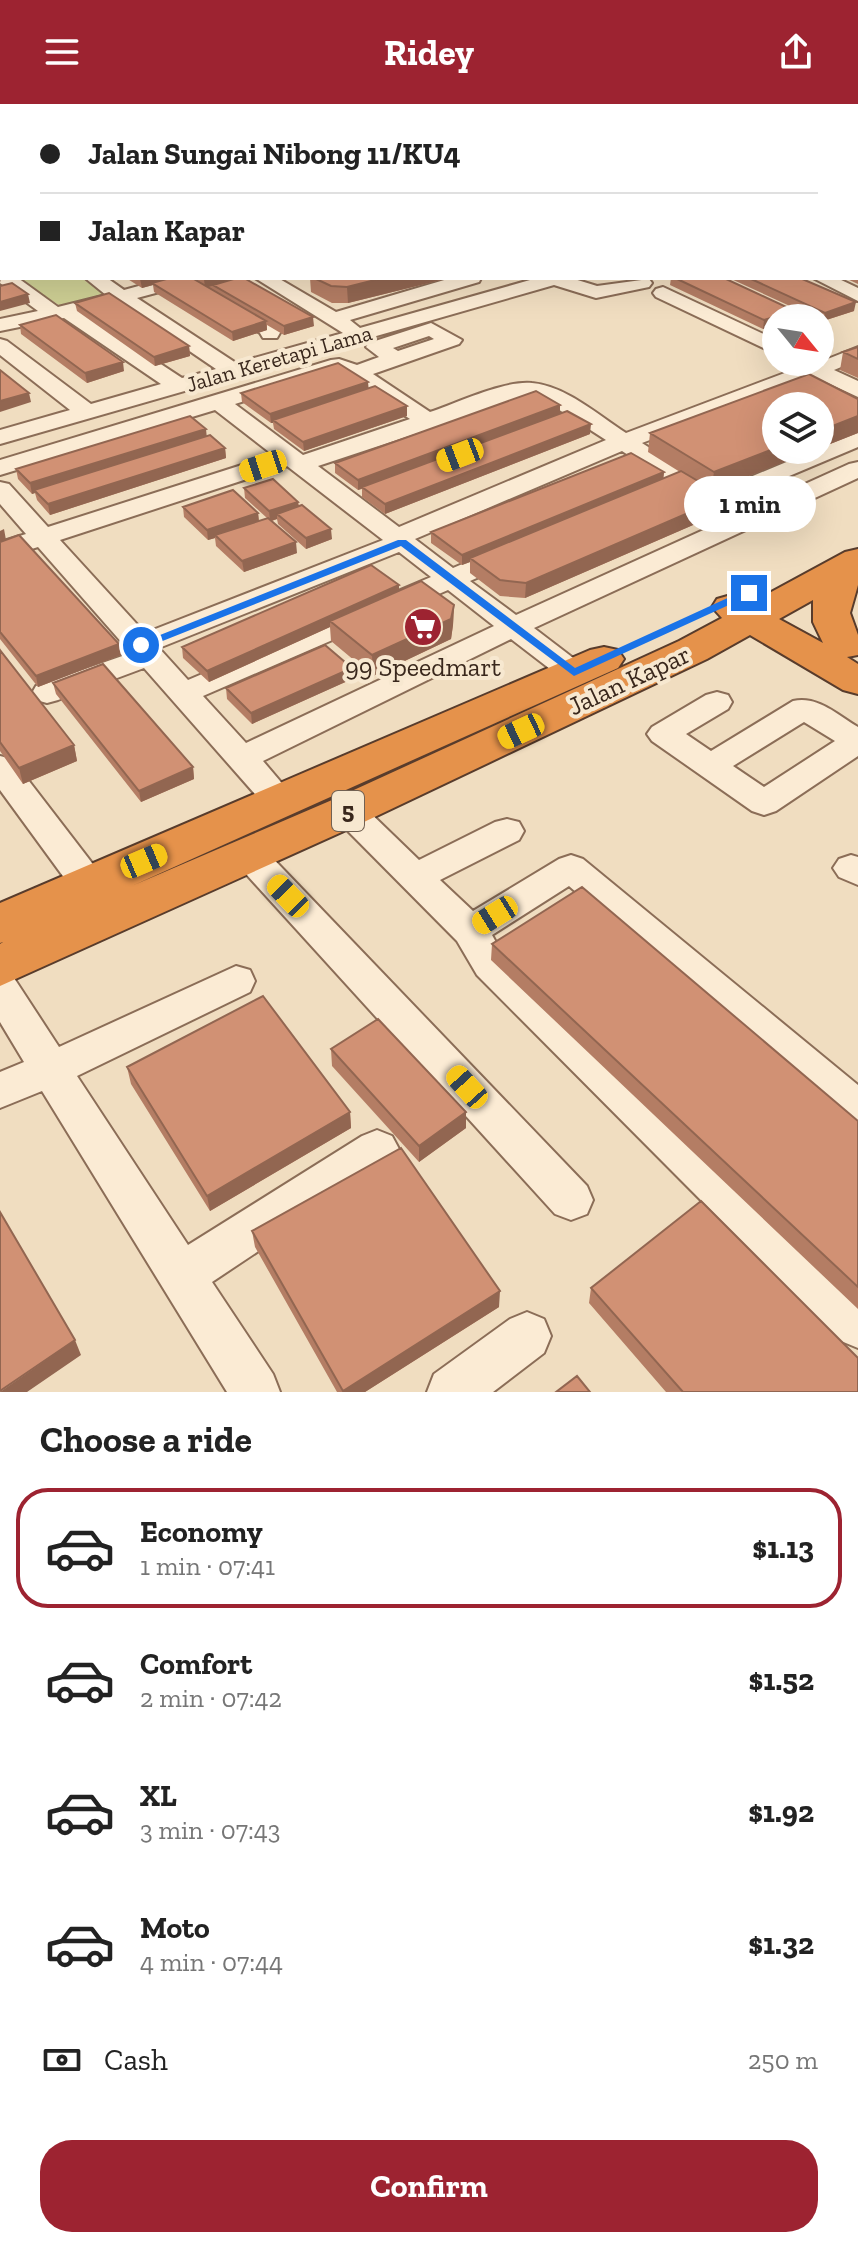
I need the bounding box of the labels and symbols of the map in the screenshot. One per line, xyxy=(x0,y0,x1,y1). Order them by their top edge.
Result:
north arrow xyxy=(762,304,834,376)
street label: Jalan Keretapi Lama xyxy=(183,319,376,398)
car xyxy=(433,435,487,475)
car xyxy=(236,447,290,485)
callout: 1 min xyxy=(683,477,815,533)
route end xyxy=(731,575,767,611)
supermarket icon: 99 Speedmart xyxy=(402,606,444,648)
route start xyxy=(123,627,159,663)
street label: Jalan Kapar xyxy=(563,638,695,722)
place label: 99 Speedmart xyxy=(345,651,501,683)
car xyxy=(494,710,548,752)
road number: 5 xyxy=(332,791,364,831)
car xyxy=(117,841,171,881)
car xyxy=(263,870,313,922)
car xyxy=(468,892,522,938)
car xyxy=(442,1061,492,1113)

